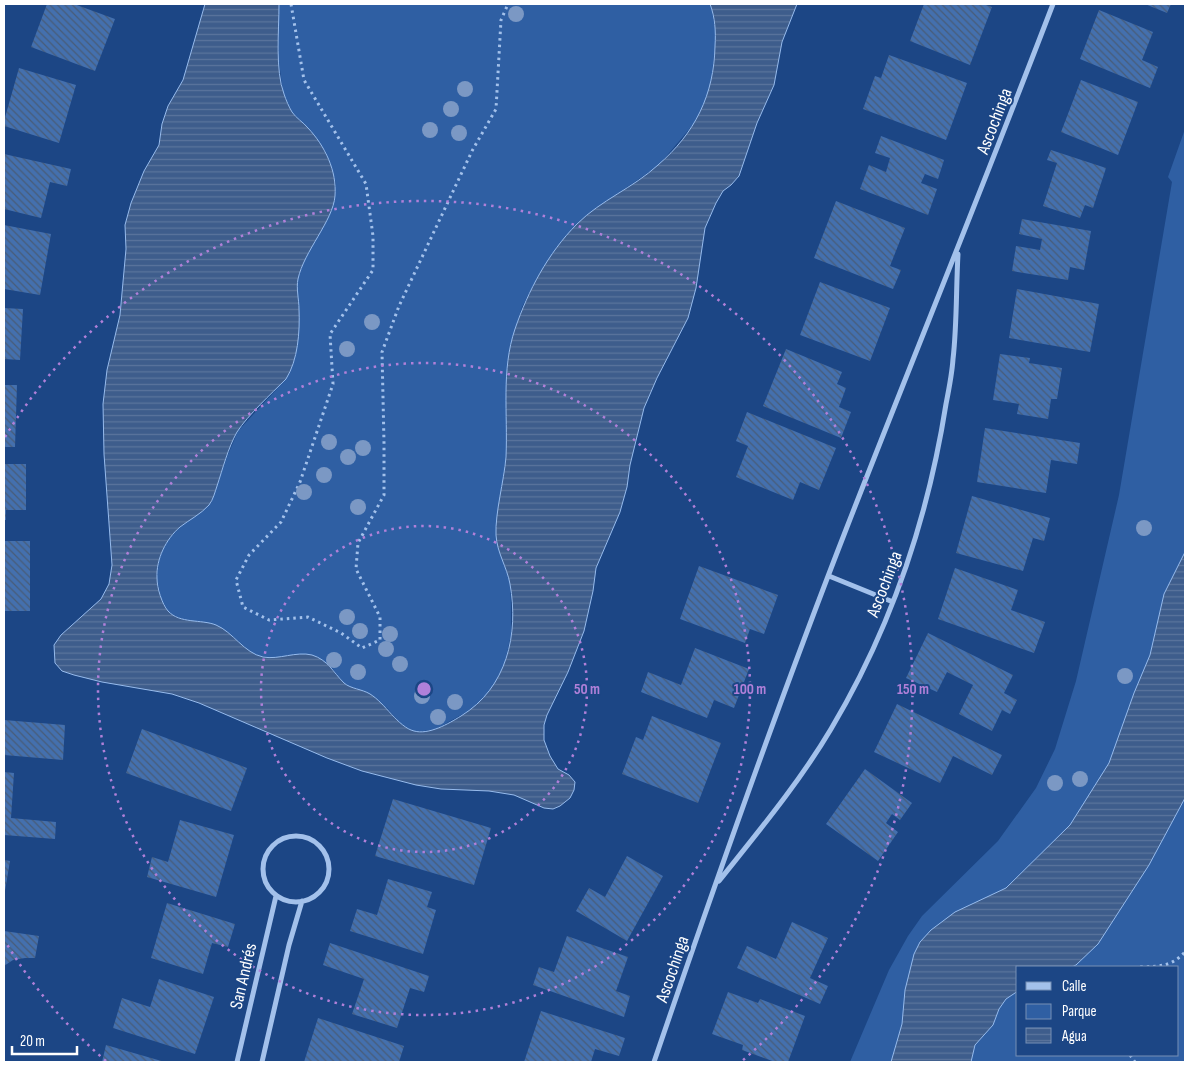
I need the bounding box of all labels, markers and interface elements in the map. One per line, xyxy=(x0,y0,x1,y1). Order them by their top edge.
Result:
street label: Ascochinga xyxy=(972,85,1017,158)
street label: Ascochinga xyxy=(862,548,907,621)
centre of rings xyxy=(415,680,433,698)
text: 50 m xyxy=(574,680,600,699)
text: 100 m xyxy=(734,680,766,699)
text: 150 m xyxy=(897,680,929,699)
street label: Ascochinga xyxy=(651,933,694,1006)
street label: San Andrés xyxy=(226,941,261,1011)
legend xyxy=(1016,966,1179,1056)
text: Calle xyxy=(1062,977,1086,996)
text: Parque xyxy=(1062,1002,1097,1021)
scale bar xyxy=(12,1024,78,1056)
text: Agua xyxy=(1061,1027,1087,1046)
text: 20 m xyxy=(20,1032,45,1051)

